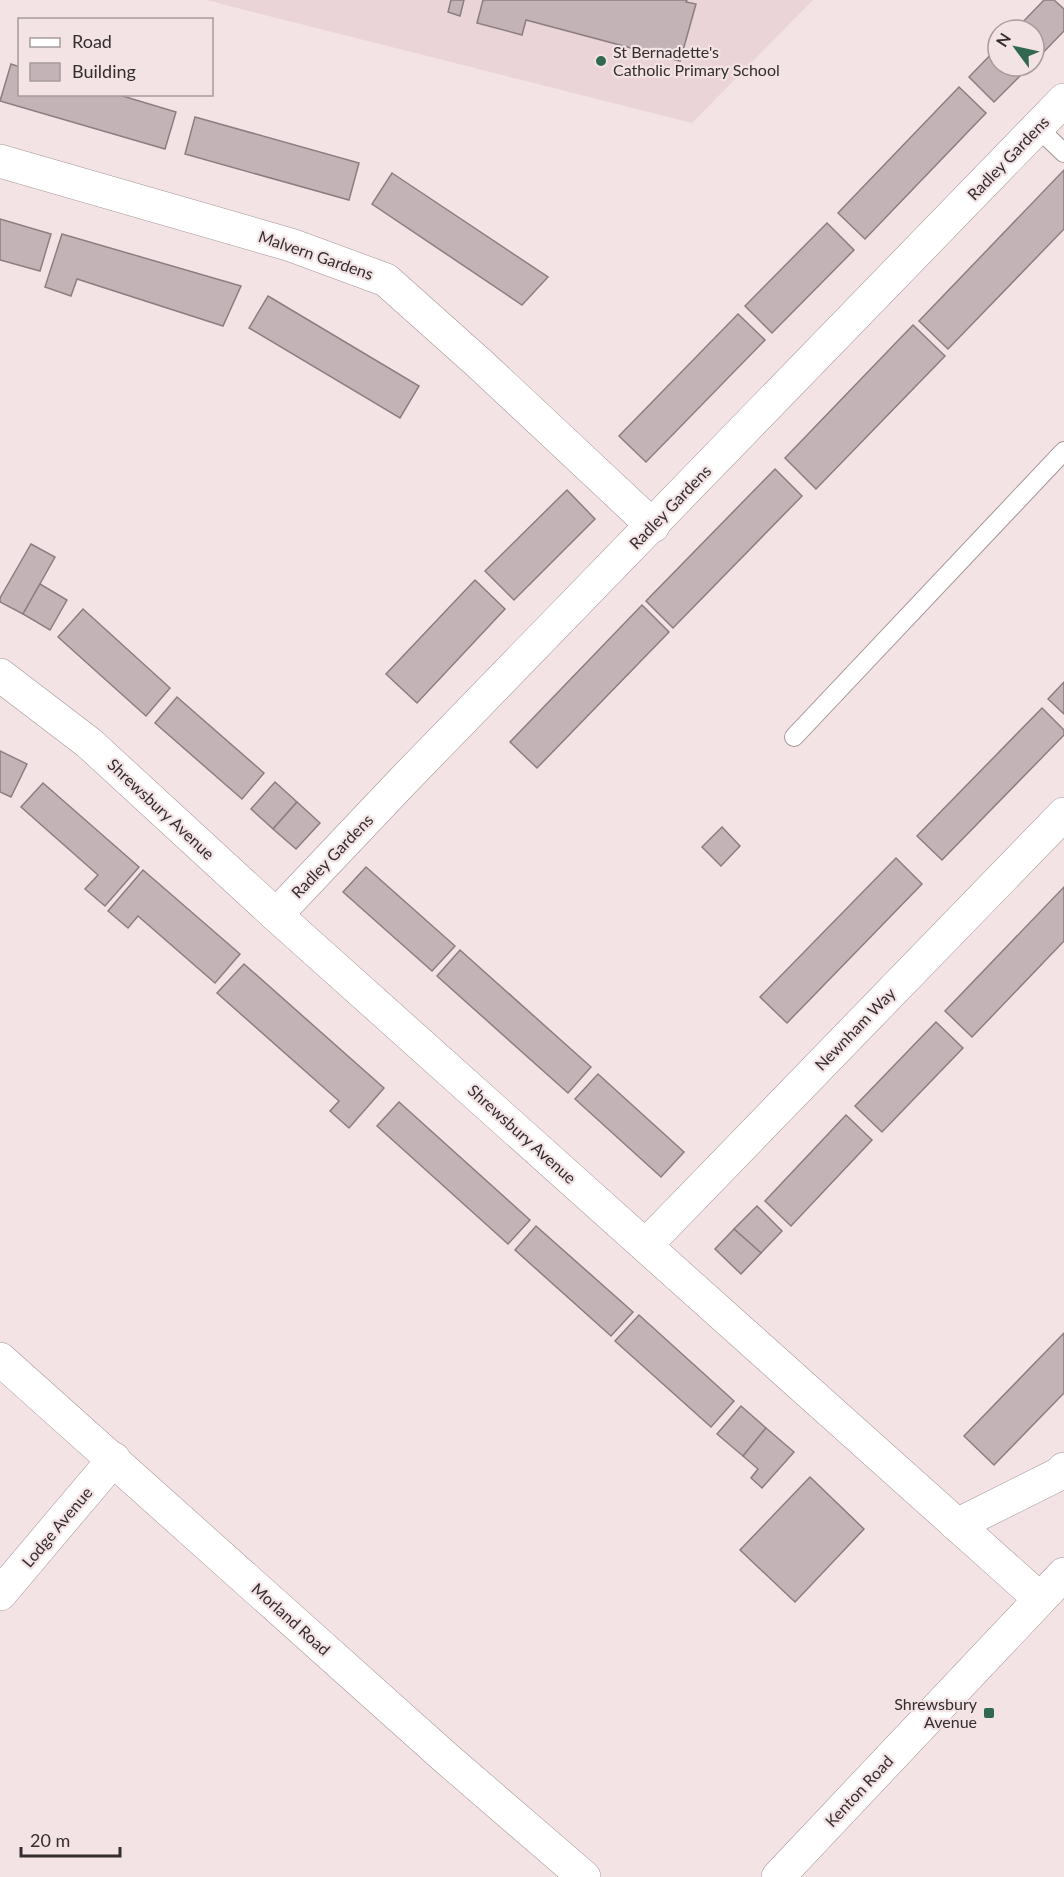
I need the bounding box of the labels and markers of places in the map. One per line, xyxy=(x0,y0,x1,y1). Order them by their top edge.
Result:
place label: St Bernadette's Catholic Primary School xyxy=(613,42,780,79)
marker: St Bernadette's Catholic Primary School xyxy=(594,54,608,68)
place label: Shrewsbury Avenue xyxy=(894,1694,978,1731)
marker: Shrewsbury Avenue xyxy=(982,1706,996,1720)

